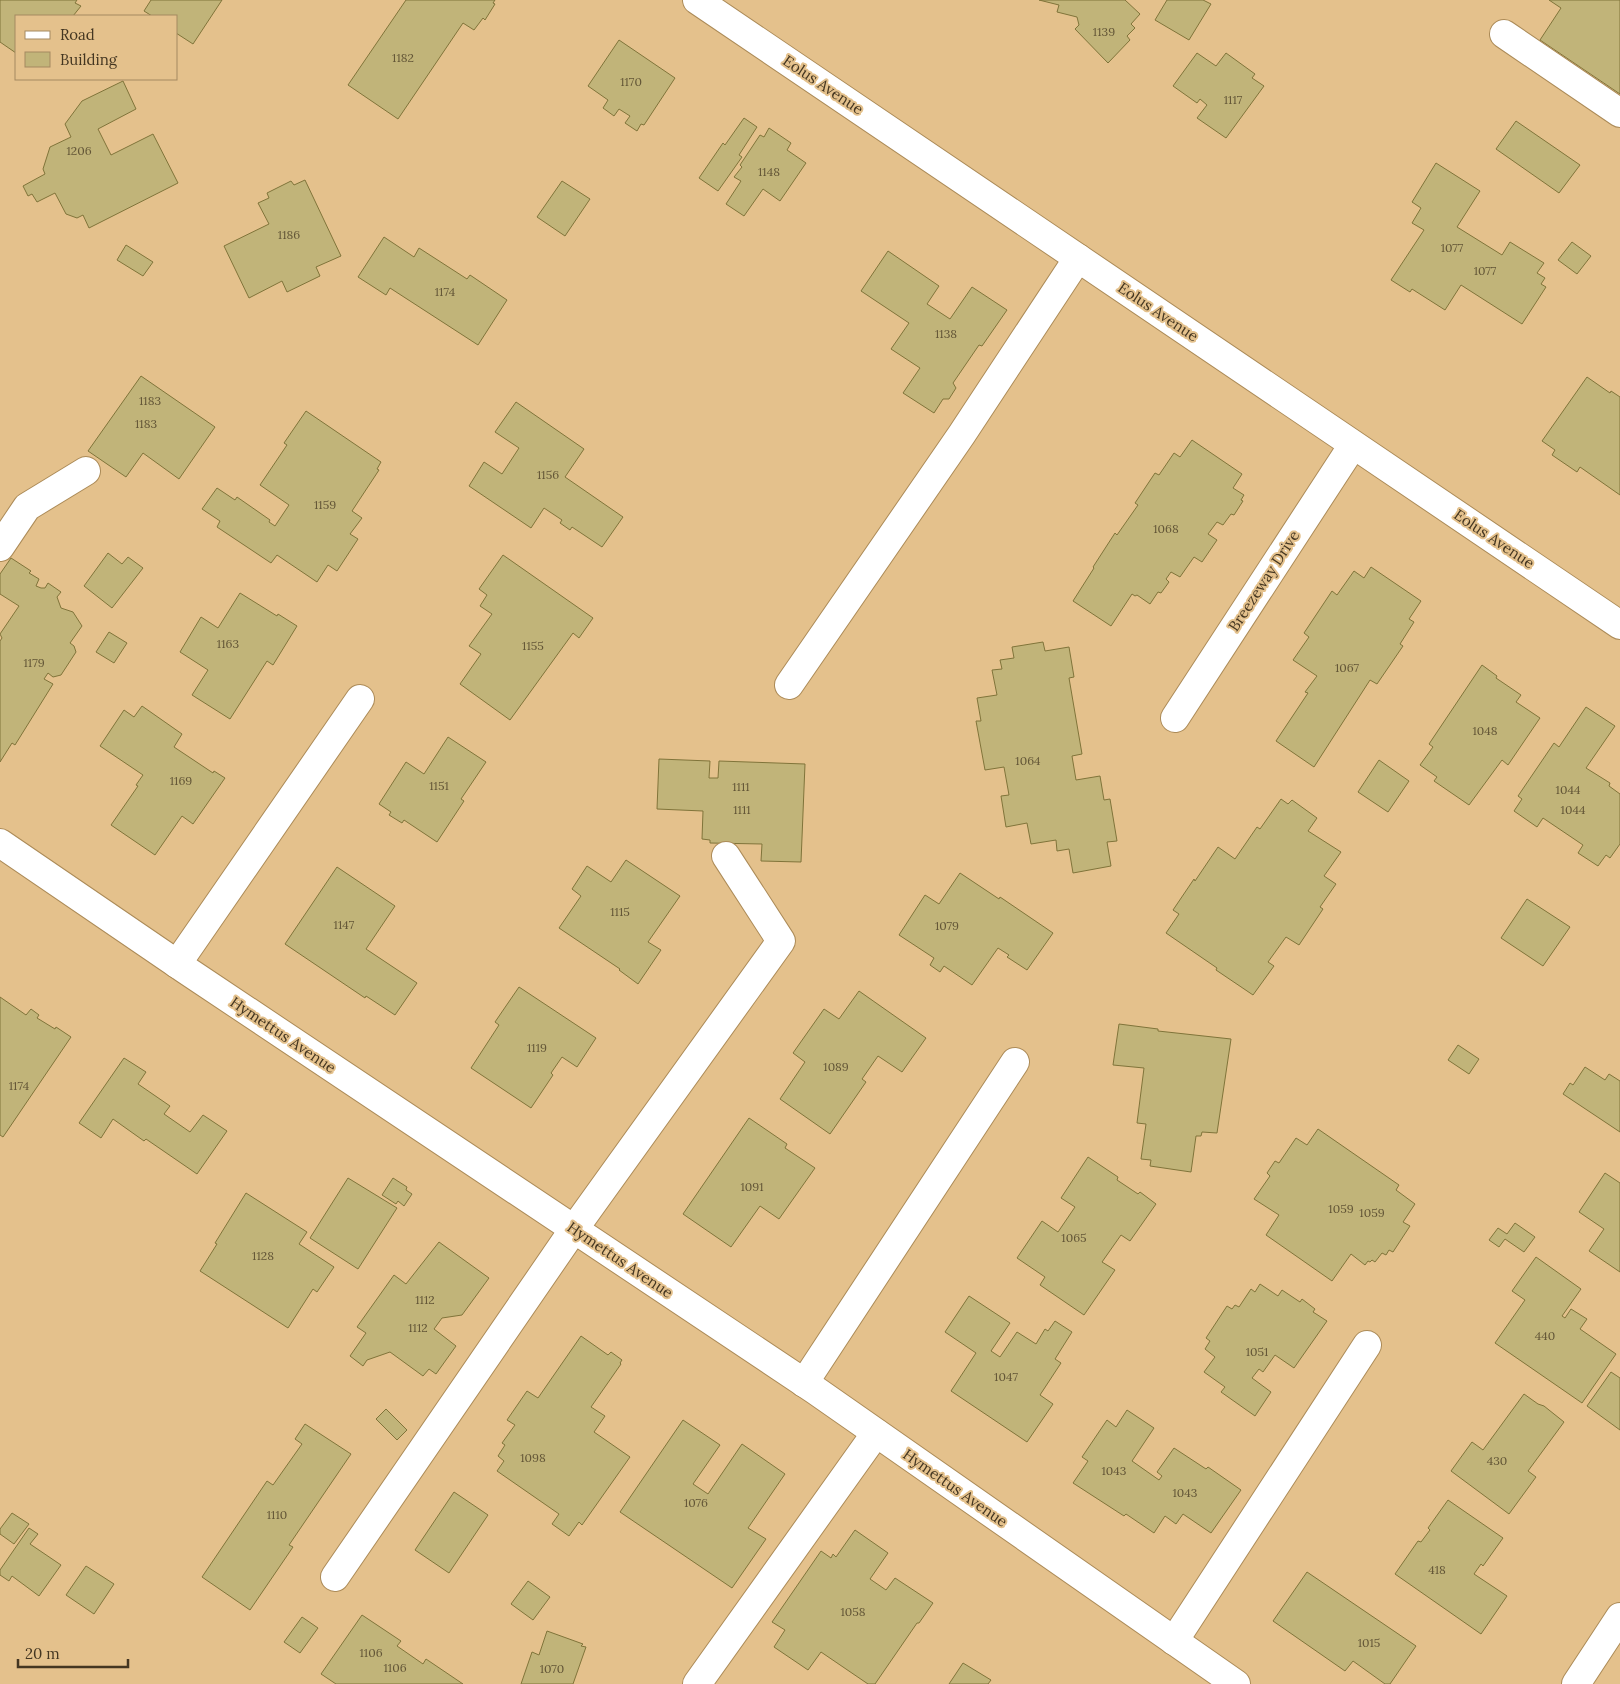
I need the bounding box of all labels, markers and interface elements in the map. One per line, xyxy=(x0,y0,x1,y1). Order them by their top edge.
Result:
legend xyxy=(15,15,178,80)
house number: 1139 xyxy=(1093,24,1115,39)
text: Road xyxy=(60,25,95,44)
text: Building xyxy=(60,50,118,69)
house number: 1182 xyxy=(392,50,414,65)
street label: Eolus Avenue xyxy=(779,51,867,118)
house number: 1170 xyxy=(620,74,642,89)
house number: 1117 xyxy=(1224,92,1243,107)
house number: 1206 xyxy=(66,143,92,158)
house number: 1148 xyxy=(758,164,780,179)
house number: 1186 xyxy=(278,227,300,242)
house number: 1077 xyxy=(1441,240,1464,255)
house number: 1077 xyxy=(1474,263,1497,278)
street label: Eolus Avenue xyxy=(1114,278,1202,345)
house number: 1174 xyxy=(435,284,456,299)
house number: 1138 xyxy=(935,326,957,341)
house number: 1183 xyxy=(139,393,161,408)
house number: 1183 xyxy=(135,416,157,431)
house number: 1156 xyxy=(537,467,559,482)
house number: 1159 xyxy=(314,497,336,512)
street label: Eolus Avenue xyxy=(1450,505,1538,572)
house number: 1068 xyxy=(1153,521,1179,536)
street label: Breezeway Drive xyxy=(1224,527,1303,635)
house number: 1163 xyxy=(217,636,239,651)
house number: 1155 xyxy=(522,638,544,653)
house number: 1179 xyxy=(23,655,45,670)
house number: 1067 xyxy=(1335,660,1360,675)
house number: 1048 xyxy=(1472,723,1498,738)
house number: 1064 xyxy=(1015,753,1041,768)
house number: 1169 xyxy=(170,773,192,788)
house number: 1151 xyxy=(429,778,449,793)
house number: 1111 xyxy=(732,779,750,794)
house number: 1044 xyxy=(1556,782,1581,797)
house number: 1111 xyxy=(733,802,751,817)
house number: 1044 xyxy=(1561,802,1586,817)
house number: 1115 xyxy=(610,904,630,919)
house number: 1147 xyxy=(334,917,355,932)
house number: 1079 xyxy=(935,918,959,933)
street label: Hymettus Avenue xyxy=(227,992,340,1077)
house number: 1119 xyxy=(527,1040,547,1055)
house number: 1089 xyxy=(823,1059,849,1074)
house number: 1174 xyxy=(9,1078,30,1093)
house number: 1091 xyxy=(740,1179,764,1194)
house number: 1059 xyxy=(1328,1201,1354,1216)
house number: 1059 xyxy=(1359,1205,1385,1220)
street label: Hymettus Avenue xyxy=(564,1217,677,1302)
house number: 1065 xyxy=(1061,1230,1087,1245)
house number: 1128 xyxy=(252,1248,274,1263)
house number: 1112 xyxy=(415,1292,435,1307)
house number: 1112 xyxy=(408,1320,428,1335)
house number: 440 xyxy=(1535,1328,1555,1343)
house number: 1051 xyxy=(1246,1344,1268,1359)
house number: 1047 xyxy=(994,1369,1018,1384)
street label: Hymettus Avenue xyxy=(899,1444,1011,1531)
house number: 1098 xyxy=(520,1450,546,1465)
house number: 430 xyxy=(1487,1453,1507,1468)
house number: 1043 xyxy=(1101,1463,1127,1478)
house number: 1043 xyxy=(1172,1485,1198,1500)
house number: 1076 xyxy=(684,1495,708,1510)
house number: 1110 xyxy=(267,1507,287,1522)
house number: 418 xyxy=(1428,1562,1446,1577)
house number: 1058 xyxy=(840,1604,866,1619)
house number: 1015 xyxy=(1358,1635,1380,1650)
scale bar xyxy=(18,1636,128,1668)
text: 20 m xyxy=(25,1644,60,1663)
house number: 1106 xyxy=(359,1645,383,1660)
house number: 1106 xyxy=(383,1660,407,1675)
house number: 1070 xyxy=(540,1661,564,1676)

